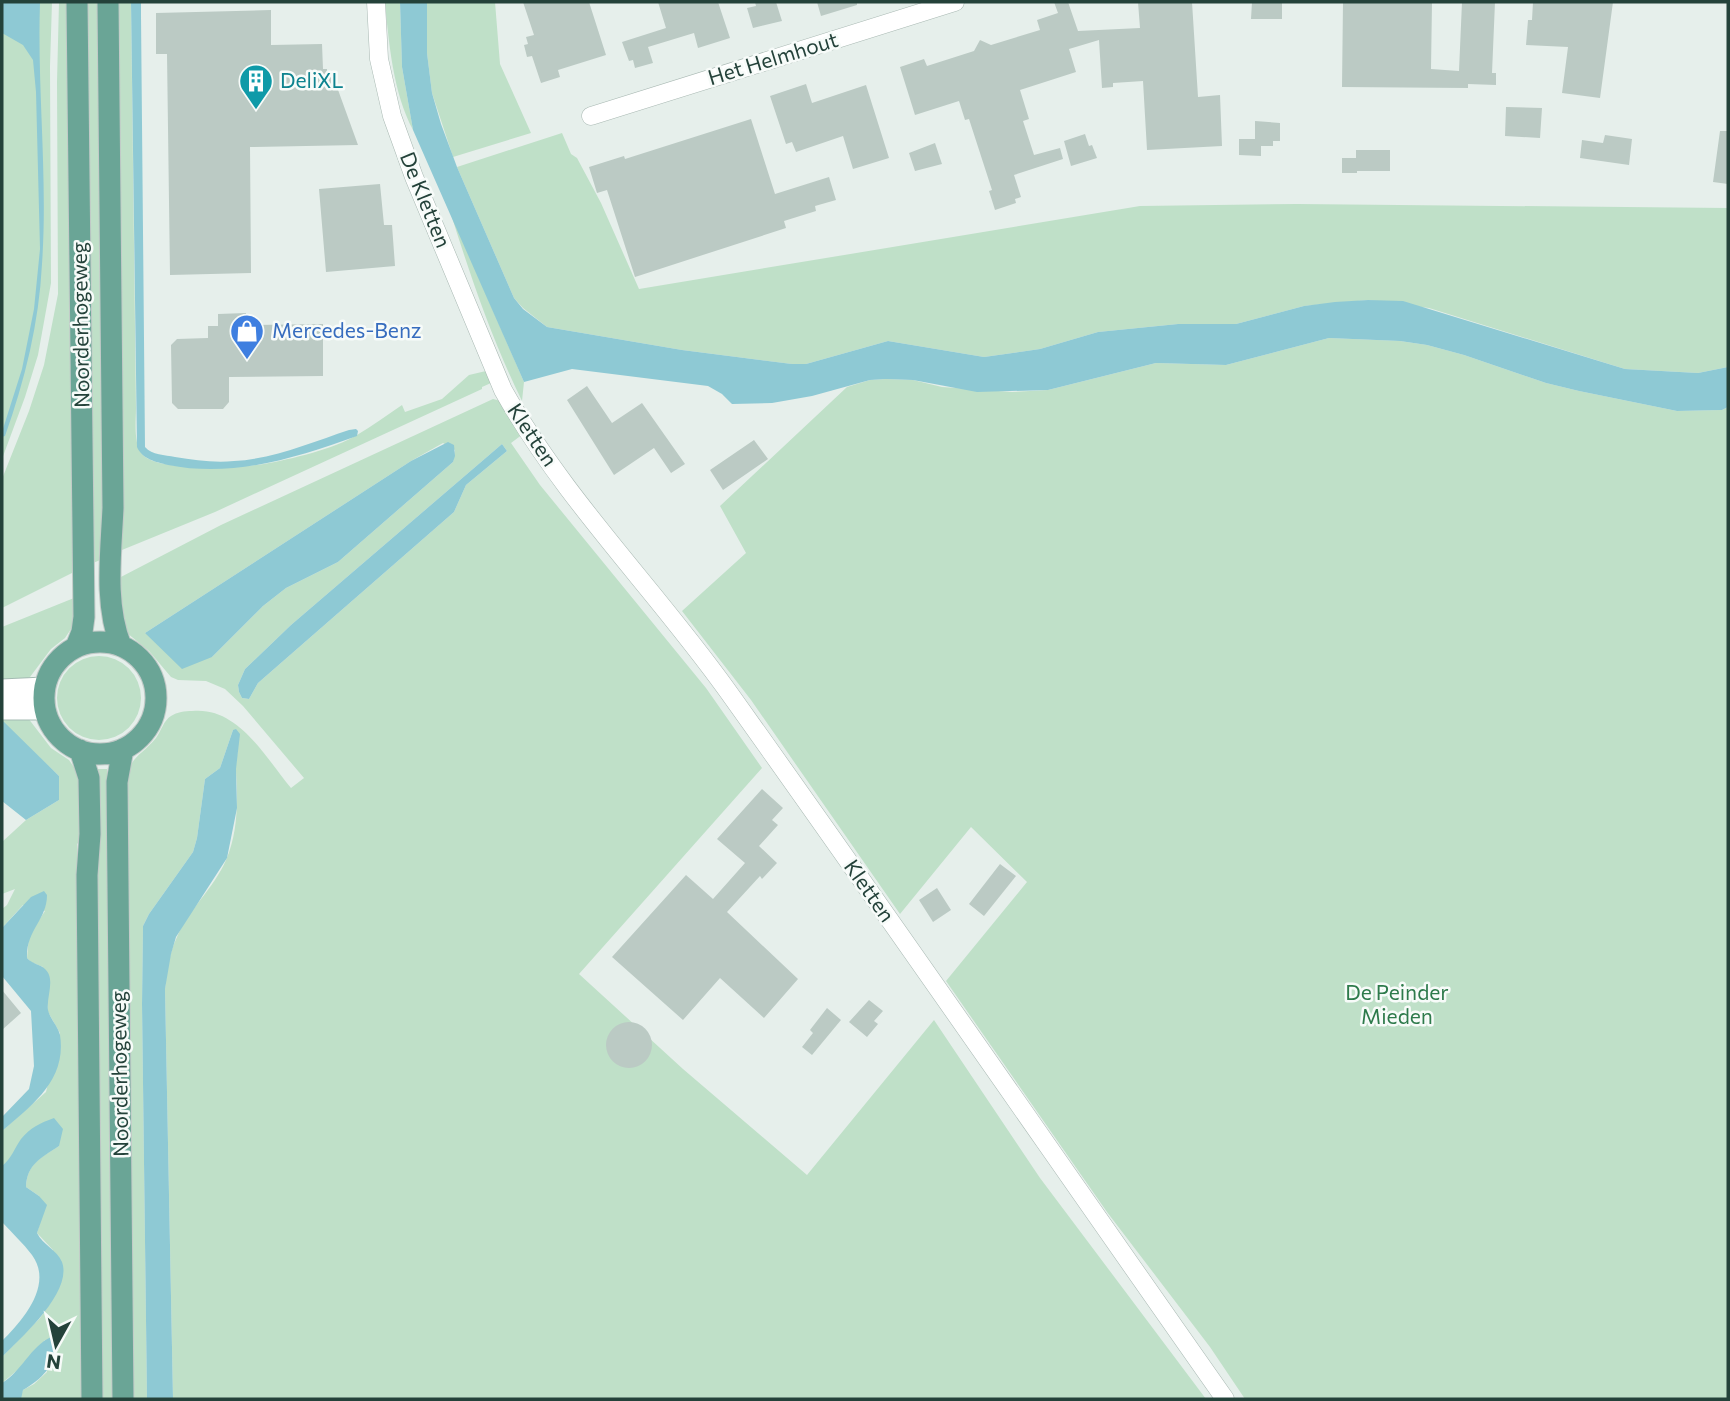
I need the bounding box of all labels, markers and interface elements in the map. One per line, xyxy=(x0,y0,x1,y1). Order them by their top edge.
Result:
street label: Het Helmhout xyxy=(704,26,841,89)
building icon: DeliXL xyxy=(237,62,275,111)
place label: DeliXL xyxy=(280,67,344,92)
street label: De Kletten xyxy=(396,148,457,251)
street label: Noorderhogeweg xyxy=(66,242,93,408)
shop icon: Mercedes-Benz xyxy=(228,312,266,361)
place label: Mercedes-Benz xyxy=(272,317,421,342)
street label: Kletten xyxy=(503,398,563,470)
street label: Kletten xyxy=(840,854,901,926)
park label: De Peinder Mieden xyxy=(1345,979,1449,1028)
street label: Noorderhogeweg xyxy=(105,991,132,1157)
north arrow xyxy=(21,1310,91,1380)
text: N xyxy=(45,1350,62,1375)

